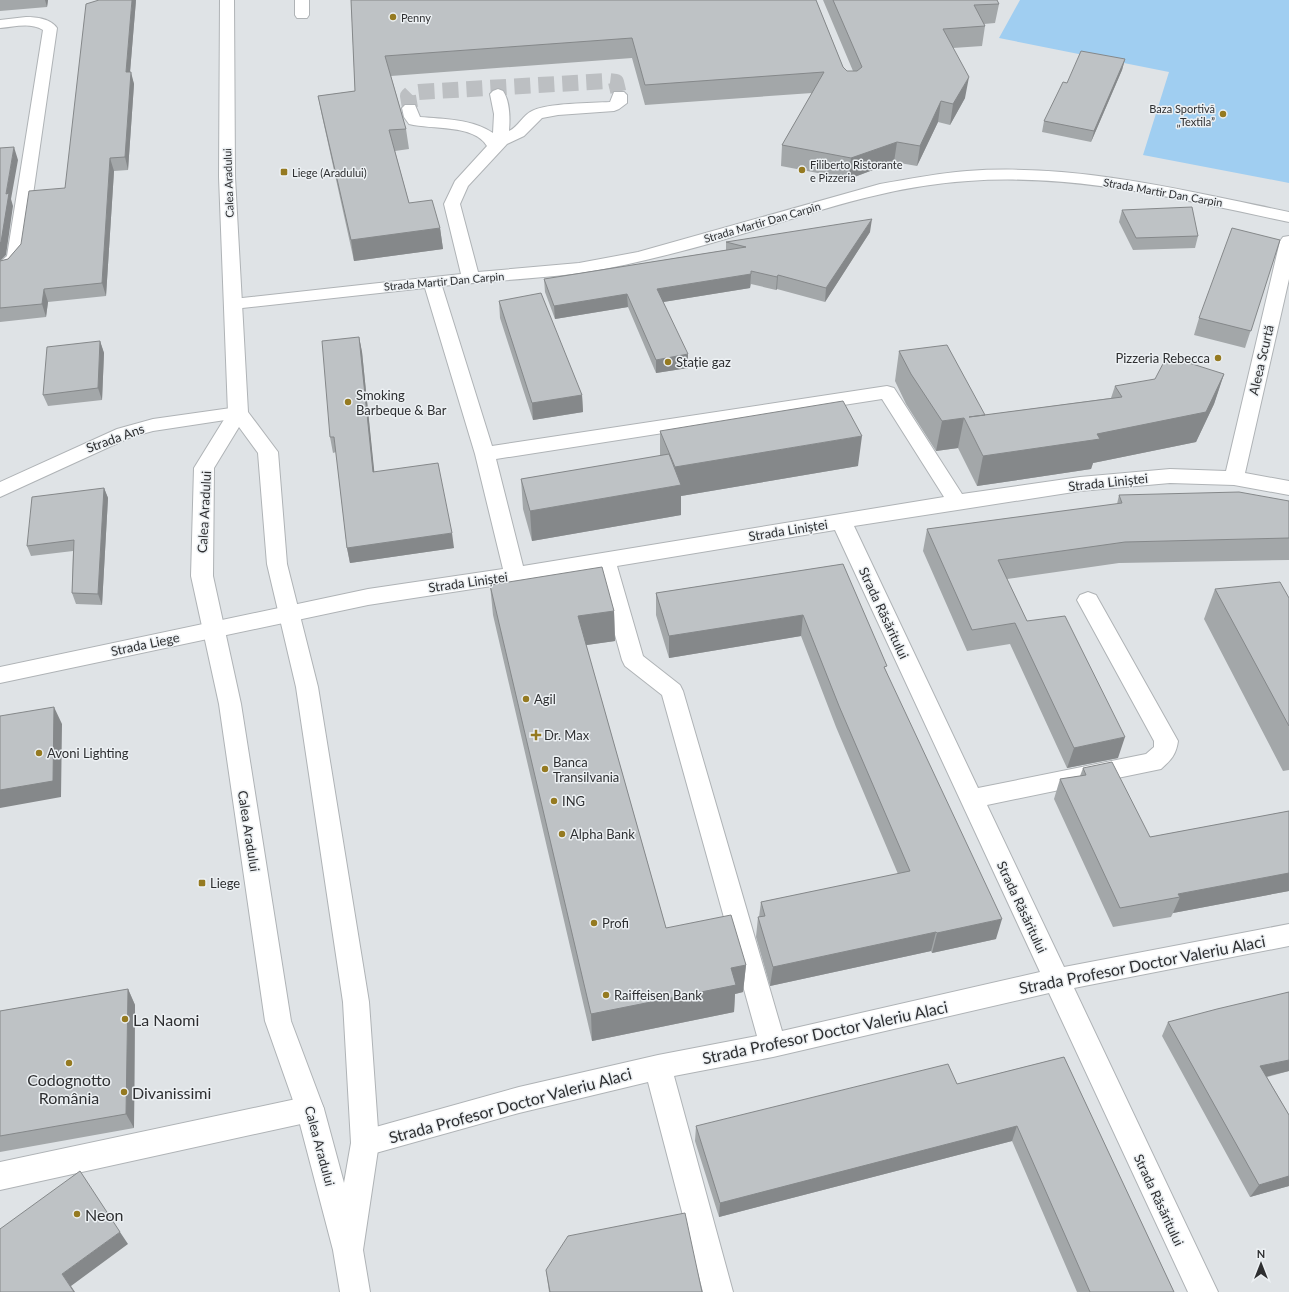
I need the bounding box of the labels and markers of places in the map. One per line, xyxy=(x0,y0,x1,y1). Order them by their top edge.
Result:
place label: Penny xyxy=(401,11,431,24)
marker: Penny xyxy=(388,12,398,22)
place label: Baza Sportivă „Textila” xyxy=(1149,102,1215,128)
marker: Baza Sportivă „Textila” xyxy=(1218,109,1228,119)
place label: Filiberto Ristorante e Pizzeria xyxy=(810,158,903,184)
marker: Filiberto Ristorante e Pizzeria xyxy=(797,165,807,175)
place label: Liege (Aradului) xyxy=(292,166,367,179)
marker: Liege (Aradului) xyxy=(279,167,289,177)
place label: Pizzeria Rebecca xyxy=(1115,350,1210,366)
marker: Pizzeria Rebecca xyxy=(1213,353,1223,363)
place label: Stație gaz xyxy=(676,354,731,370)
marker: Stație gaz xyxy=(663,357,673,367)
place label: Smoking Barbeque & Bar xyxy=(356,387,447,418)
marker: Smoking Barbeque & Bar xyxy=(343,397,353,407)
place label: Agil xyxy=(534,691,556,707)
marker: Agil xyxy=(521,694,531,704)
place label: Dr. Max xyxy=(544,727,590,743)
marker: Dr. Max xyxy=(531,730,541,740)
place label: Avoni Lighting xyxy=(47,745,129,761)
marker: Avoni Lighting xyxy=(34,748,44,758)
place label: Banca Transilvania xyxy=(553,754,619,785)
marker: Banca Transilvania xyxy=(540,764,550,774)
place label: ING xyxy=(562,793,585,809)
marker: ING xyxy=(549,796,559,806)
place label: Alpha Bank xyxy=(570,826,635,842)
marker: Alpha Bank xyxy=(557,829,567,839)
place label: Liege xyxy=(210,875,240,891)
marker: Liege xyxy=(197,878,207,888)
place label: Profi xyxy=(602,915,629,931)
marker: Profi xyxy=(589,918,599,928)
place label: Raiffeisen Bank xyxy=(614,987,702,1003)
marker: Raiffeisen Bank xyxy=(601,990,611,1000)
place label: La Naomi xyxy=(133,1010,199,1029)
marker: La Naomi xyxy=(120,1014,130,1024)
marker: Codognotto România xyxy=(64,1058,74,1068)
place label: Codognotto România xyxy=(27,1070,111,1107)
place label: Divanissimi xyxy=(132,1083,211,1102)
marker: Divanissimi xyxy=(119,1087,129,1097)
place label: Neon xyxy=(85,1205,123,1224)
marker: Neon xyxy=(72,1209,82,1219)

